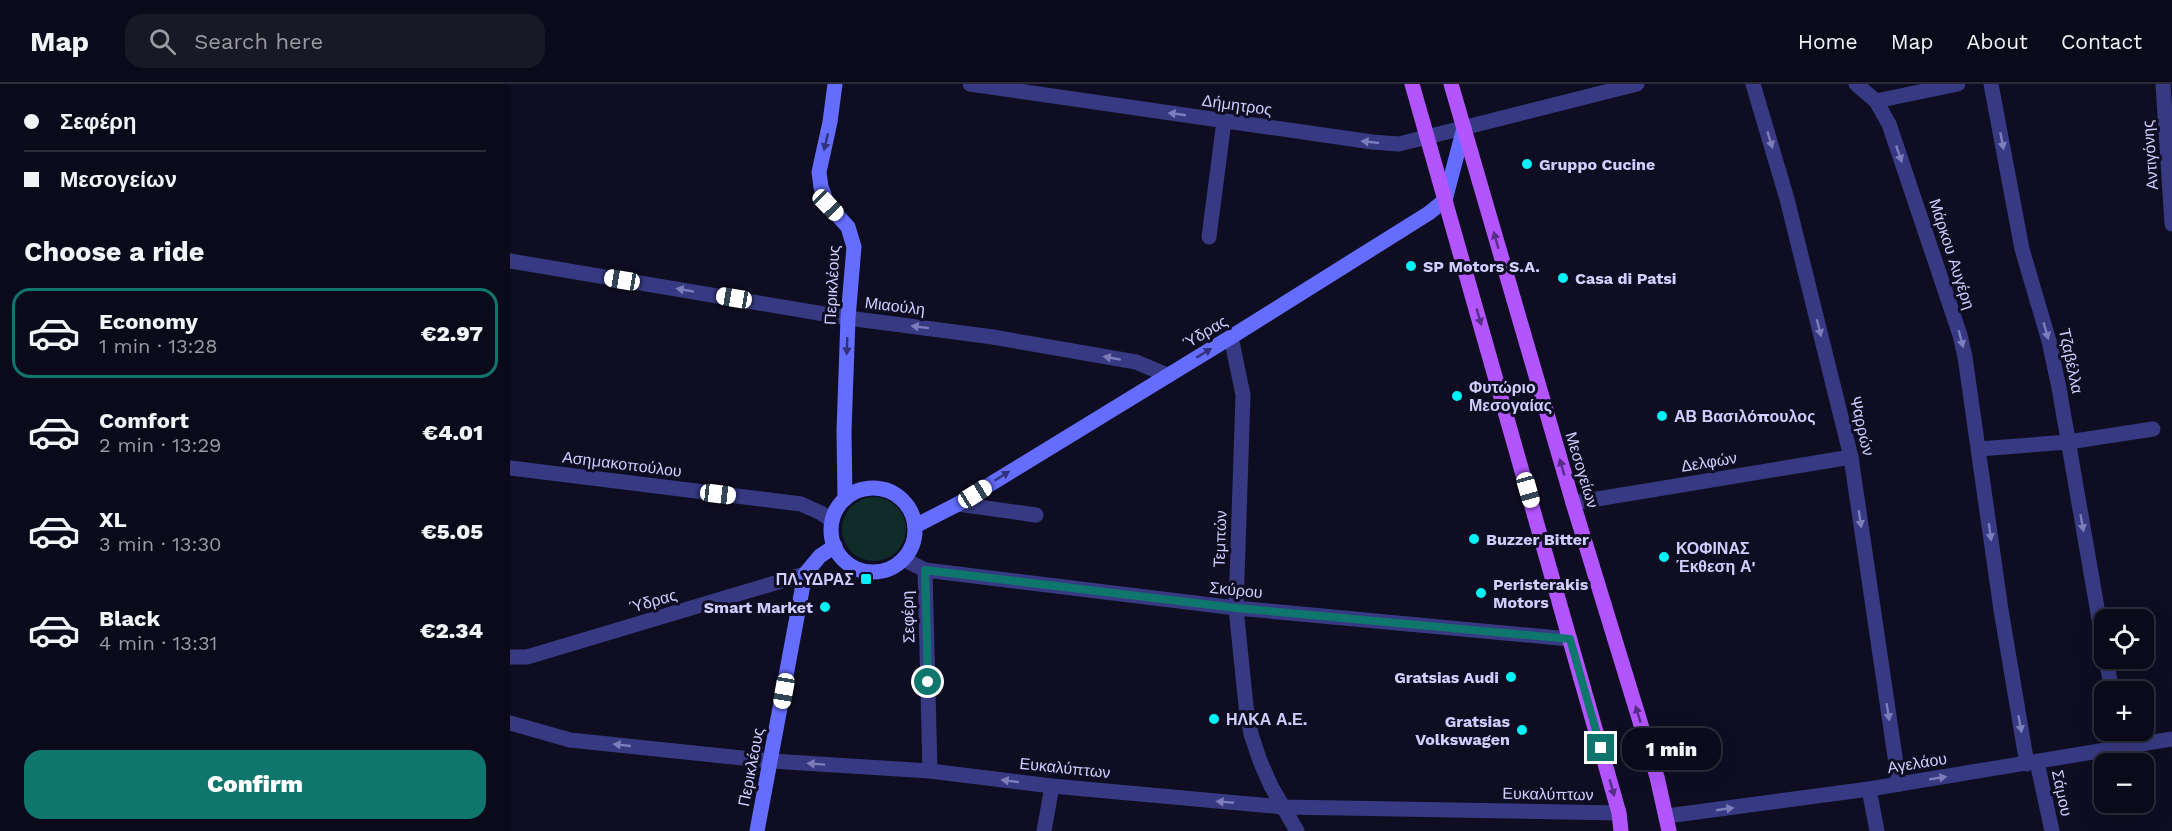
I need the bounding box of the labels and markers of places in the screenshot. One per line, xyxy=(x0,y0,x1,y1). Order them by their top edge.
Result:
place label: Gruppo Cucine xyxy=(1539,155,1655,174)
marker: Gruppo Cucine xyxy=(1520,157,1534,171)
place label: SP Motors S.A. xyxy=(1423,257,1540,276)
marker: SP Motors S.A. xyxy=(1404,259,1418,273)
place label: Casa di Patsi xyxy=(1575,269,1676,288)
marker: Casa di Patsi xyxy=(1556,271,1570,285)
place label: Φυτώριο Μεσογαίας xyxy=(1469,378,1552,415)
marker: Φυτώριο Μεσογαίας xyxy=(1450,389,1464,403)
place label: ΑΒ Βασιλόπουλος xyxy=(1674,407,1815,426)
marker: ΑΒ Βασιλόπουλος xyxy=(1655,409,1669,423)
place label: Buzzer Bitter xyxy=(1486,530,1589,549)
marker: Buzzer Bitter xyxy=(1467,532,1481,546)
place label: ΚΟΦΙΝΑΣ Έκθεση Α' xyxy=(1676,539,1755,576)
marker: ΚΟΦΙΝΑΣ Έκθεση Α' xyxy=(1657,550,1671,564)
place label: ΠΛ.ΥΔΡΑΣ xyxy=(776,570,854,589)
marker: ΠΛ.ΥΔΡΑΣ xyxy=(859,572,873,586)
place label: Peristerakis Motors xyxy=(1493,575,1589,612)
marker: Peristerakis Motors xyxy=(1474,586,1488,600)
place label: Smart Market xyxy=(704,598,813,617)
marker: Smart Market xyxy=(818,600,832,614)
place label: Gratsias Audi xyxy=(1394,668,1499,687)
marker: Gratsias Audi xyxy=(1504,670,1518,684)
place label: ΗΛΚΑ Α.Ε. xyxy=(1226,710,1307,729)
marker: ΗΛΚΑ Α.Ε. xyxy=(1207,712,1221,726)
place label: Gratsias Volkswagen xyxy=(1415,712,1510,749)
marker: Gratsias Volkswagen xyxy=(1515,723,1529,737)

